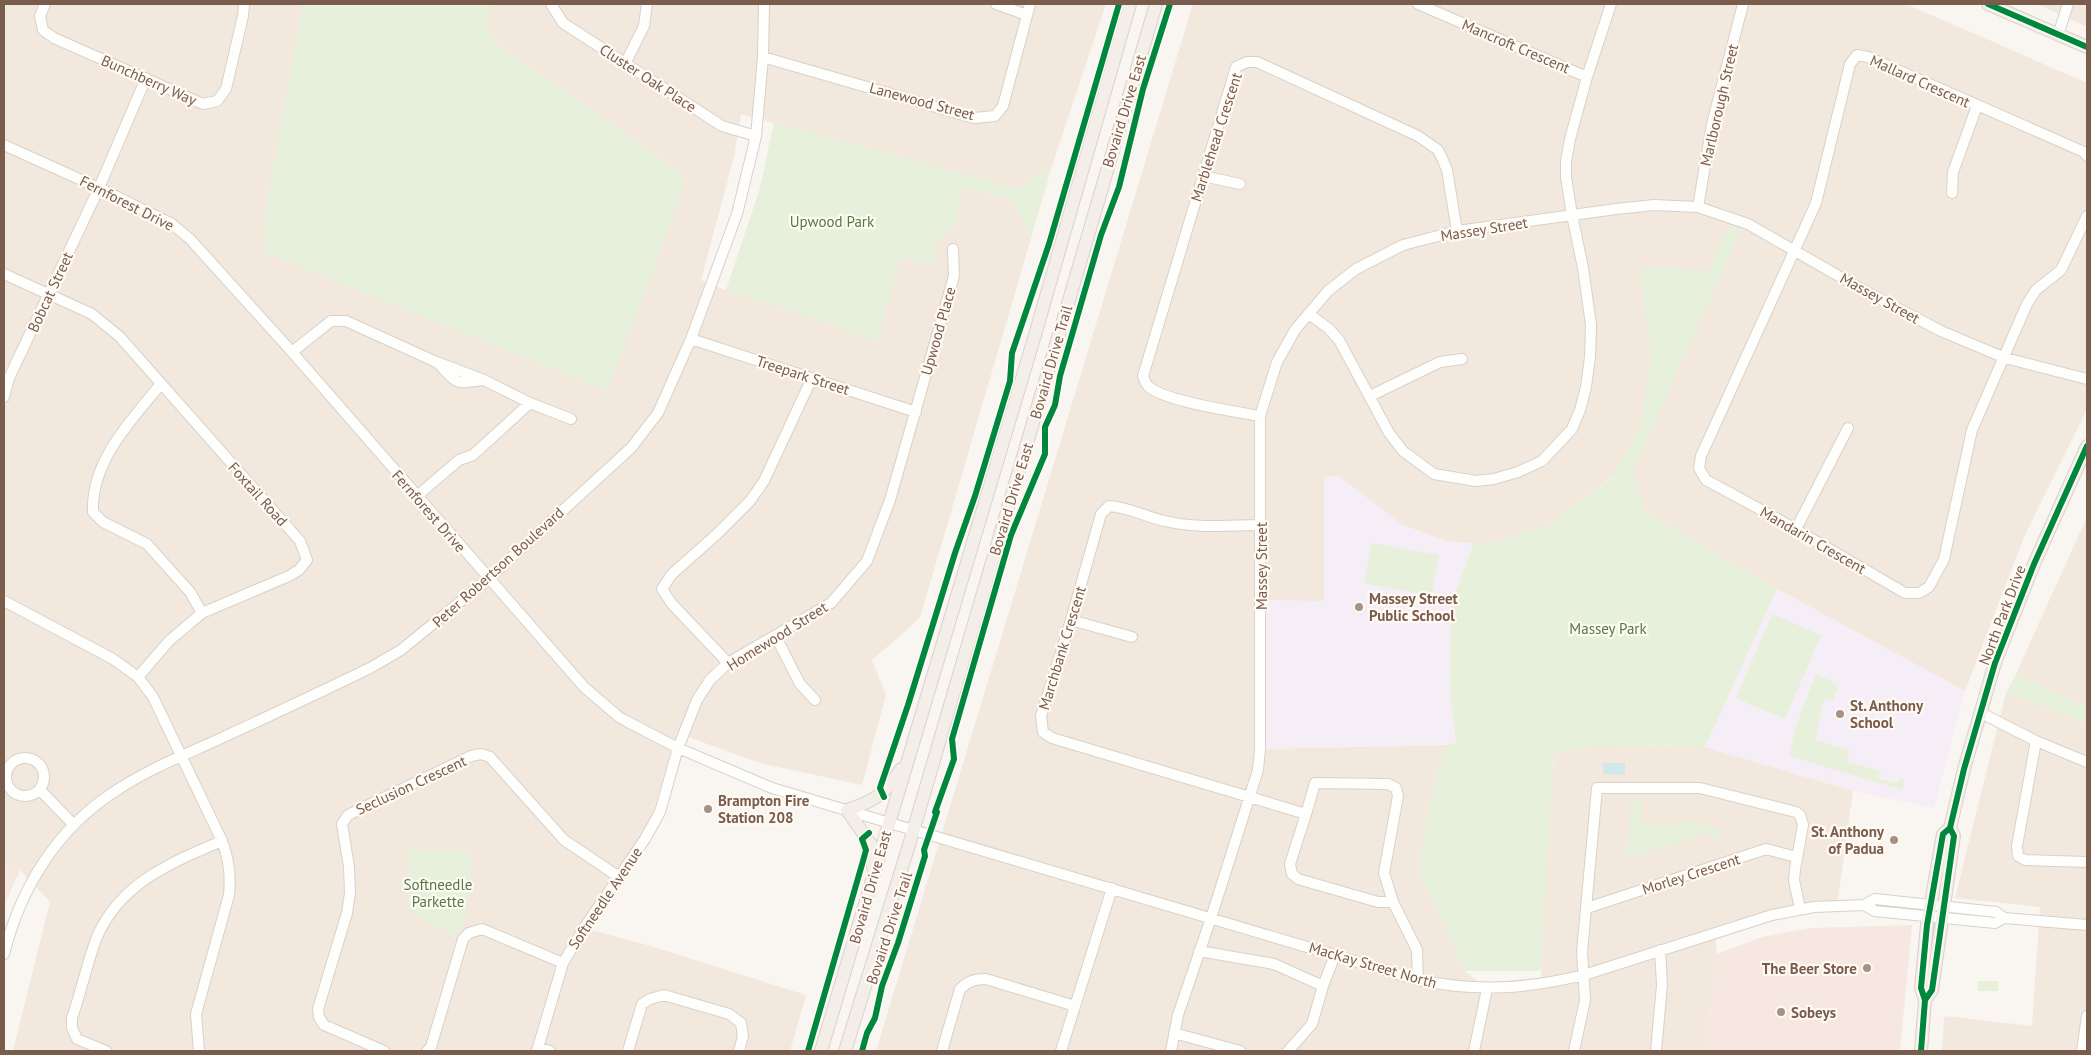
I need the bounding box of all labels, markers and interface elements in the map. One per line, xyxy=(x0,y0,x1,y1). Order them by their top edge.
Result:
street label: Mancroft Crescent xyxy=(1459,15,1573,77)
street label: Cluster Oak Place xyxy=(596,40,700,116)
street label: Marlborough Street xyxy=(1696,42,1742,168)
street label: Mallard Crescent xyxy=(1867,50,1973,112)
street label: Bunchberry Way xyxy=(98,51,200,109)
street label: Bovaird Drive East xyxy=(1098,52,1150,170)
street label: Marblehead Crescent xyxy=(1186,70,1246,204)
street label: Lanewood Street xyxy=(867,78,977,124)
street label: Fernforest Drive xyxy=(77,171,177,235)
park label: Upwood Park xyxy=(790,212,875,231)
street label: Massey Street xyxy=(1439,213,1529,245)
street label: Bobcat Street xyxy=(23,249,77,335)
street label: Massey Street xyxy=(1837,268,1923,328)
street label: Upwood Place xyxy=(916,285,960,377)
street label: Bovaird Drive Trail xyxy=(1026,302,1076,421)
street label: Treepark Street xyxy=(754,351,852,399)
street label: Bovaird Drive East xyxy=(985,440,1037,558)
street label: Foxtail Road xyxy=(224,458,292,530)
street label: Fernforest Drive xyxy=(388,466,470,556)
street label: Mandarin Crescent xyxy=(1757,502,1869,578)
street label: Peter Robertson Boulevard xyxy=(428,503,568,631)
street label: Massey Street xyxy=(1252,522,1271,610)
street label: North Park Drive xyxy=(1974,562,2030,668)
street label: Marchbank Crescent xyxy=(1034,584,1090,712)
place label: Massey Street Public School xyxy=(1369,589,1459,625)
street label: Homewood Street xyxy=(723,597,831,675)
marker: Massey Street Public School xyxy=(1353,601,1365,613)
park label: Massey Park xyxy=(1569,619,1647,638)
place label: St. Anthony School xyxy=(1850,696,1924,732)
marker: St. Anthony School xyxy=(1834,708,1846,720)
street label: Seclusion Crescent xyxy=(353,751,469,819)
place label: Brampton Fire Station 208 xyxy=(718,791,810,827)
marker: Brampton Fire Station 208 xyxy=(702,803,714,815)
place label: St. Anthony of Padua xyxy=(1811,822,1885,858)
street label: Bovaird Drive East xyxy=(845,828,895,946)
marker: St. Anthony of Padua xyxy=(1888,834,1900,846)
street label: Softneedle Avenue xyxy=(564,843,646,953)
street label: Morley Crescent xyxy=(1640,849,1742,899)
street label: Bovaird Drive Trail xyxy=(862,869,916,987)
park label: Softneedle Parkette xyxy=(404,875,472,911)
street label: MacKay Street North xyxy=(1307,938,1439,992)
place label: The Beer Store xyxy=(1762,959,1857,978)
marker: The Beer Store xyxy=(1861,962,1873,974)
place label: Sobeys xyxy=(1791,1003,1836,1022)
marker: Sobeys xyxy=(1775,1006,1787,1018)

